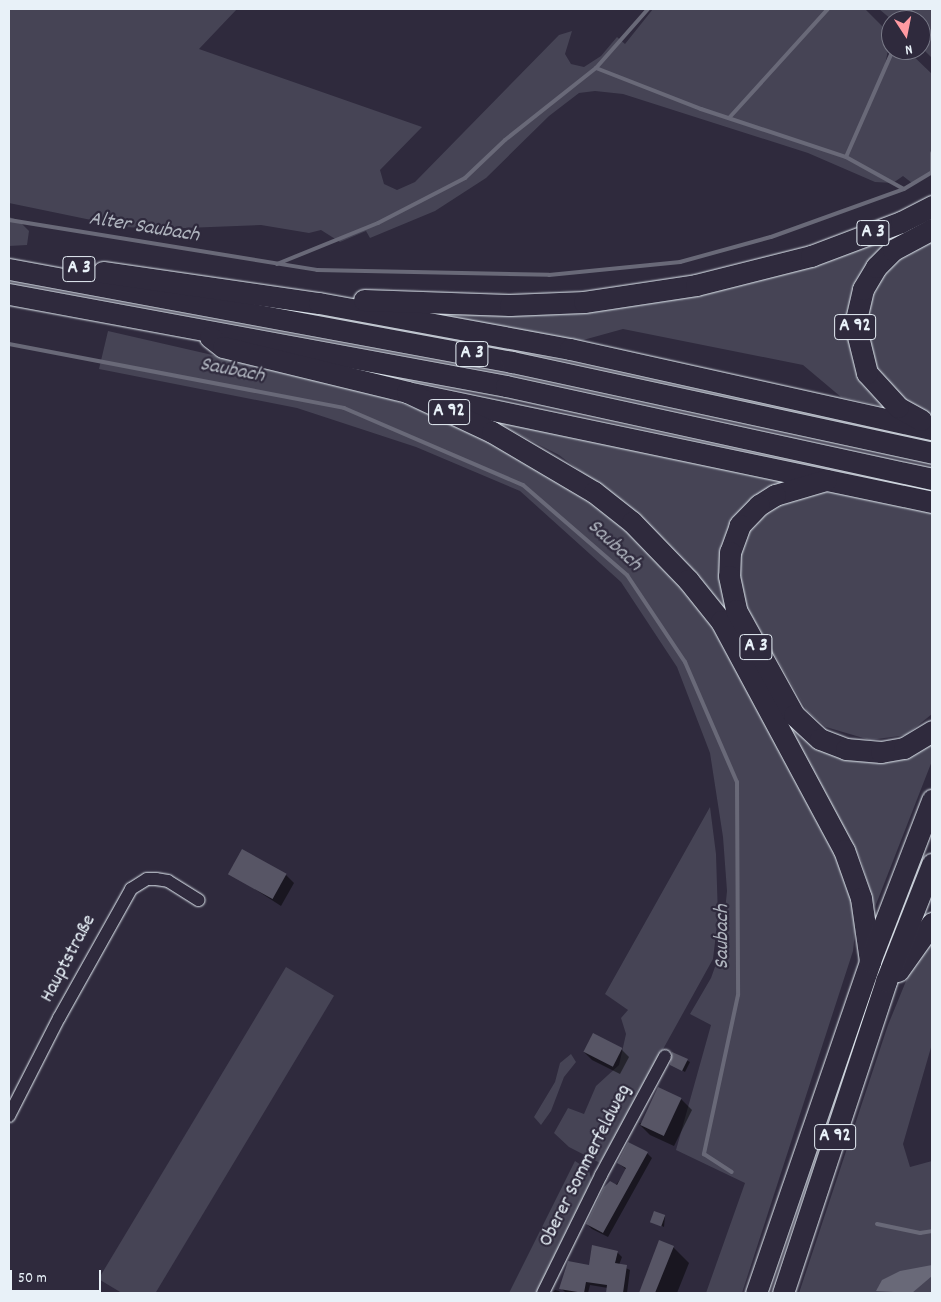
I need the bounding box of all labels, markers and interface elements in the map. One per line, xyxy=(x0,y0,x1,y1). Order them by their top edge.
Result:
north arrow xyxy=(881,10,931,60)
text: N xyxy=(903,38,914,59)
water label: Alter Saubach xyxy=(87,207,201,249)
road number: A 3 xyxy=(856,217,890,250)
road number: A 3 xyxy=(62,252,96,286)
road number: A 92 xyxy=(834,311,876,344)
road number: A 3 xyxy=(454,338,490,370)
water label: Saubach xyxy=(198,352,266,390)
road number: A 92 xyxy=(428,396,470,428)
water label: Saubach xyxy=(582,515,646,577)
road number: A 3 xyxy=(738,630,774,664)
water label: Saubach xyxy=(710,904,736,970)
street label: Hauptstraße xyxy=(36,911,102,1007)
street label: Oberer Sommerfeldweg xyxy=(535,1081,637,1251)
road number: A 92 xyxy=(814,1120,856,1154)
scale bar xyxy=(12,1260,104,1292)
text: 50 m xyxy=(18,1268,47,1290)

